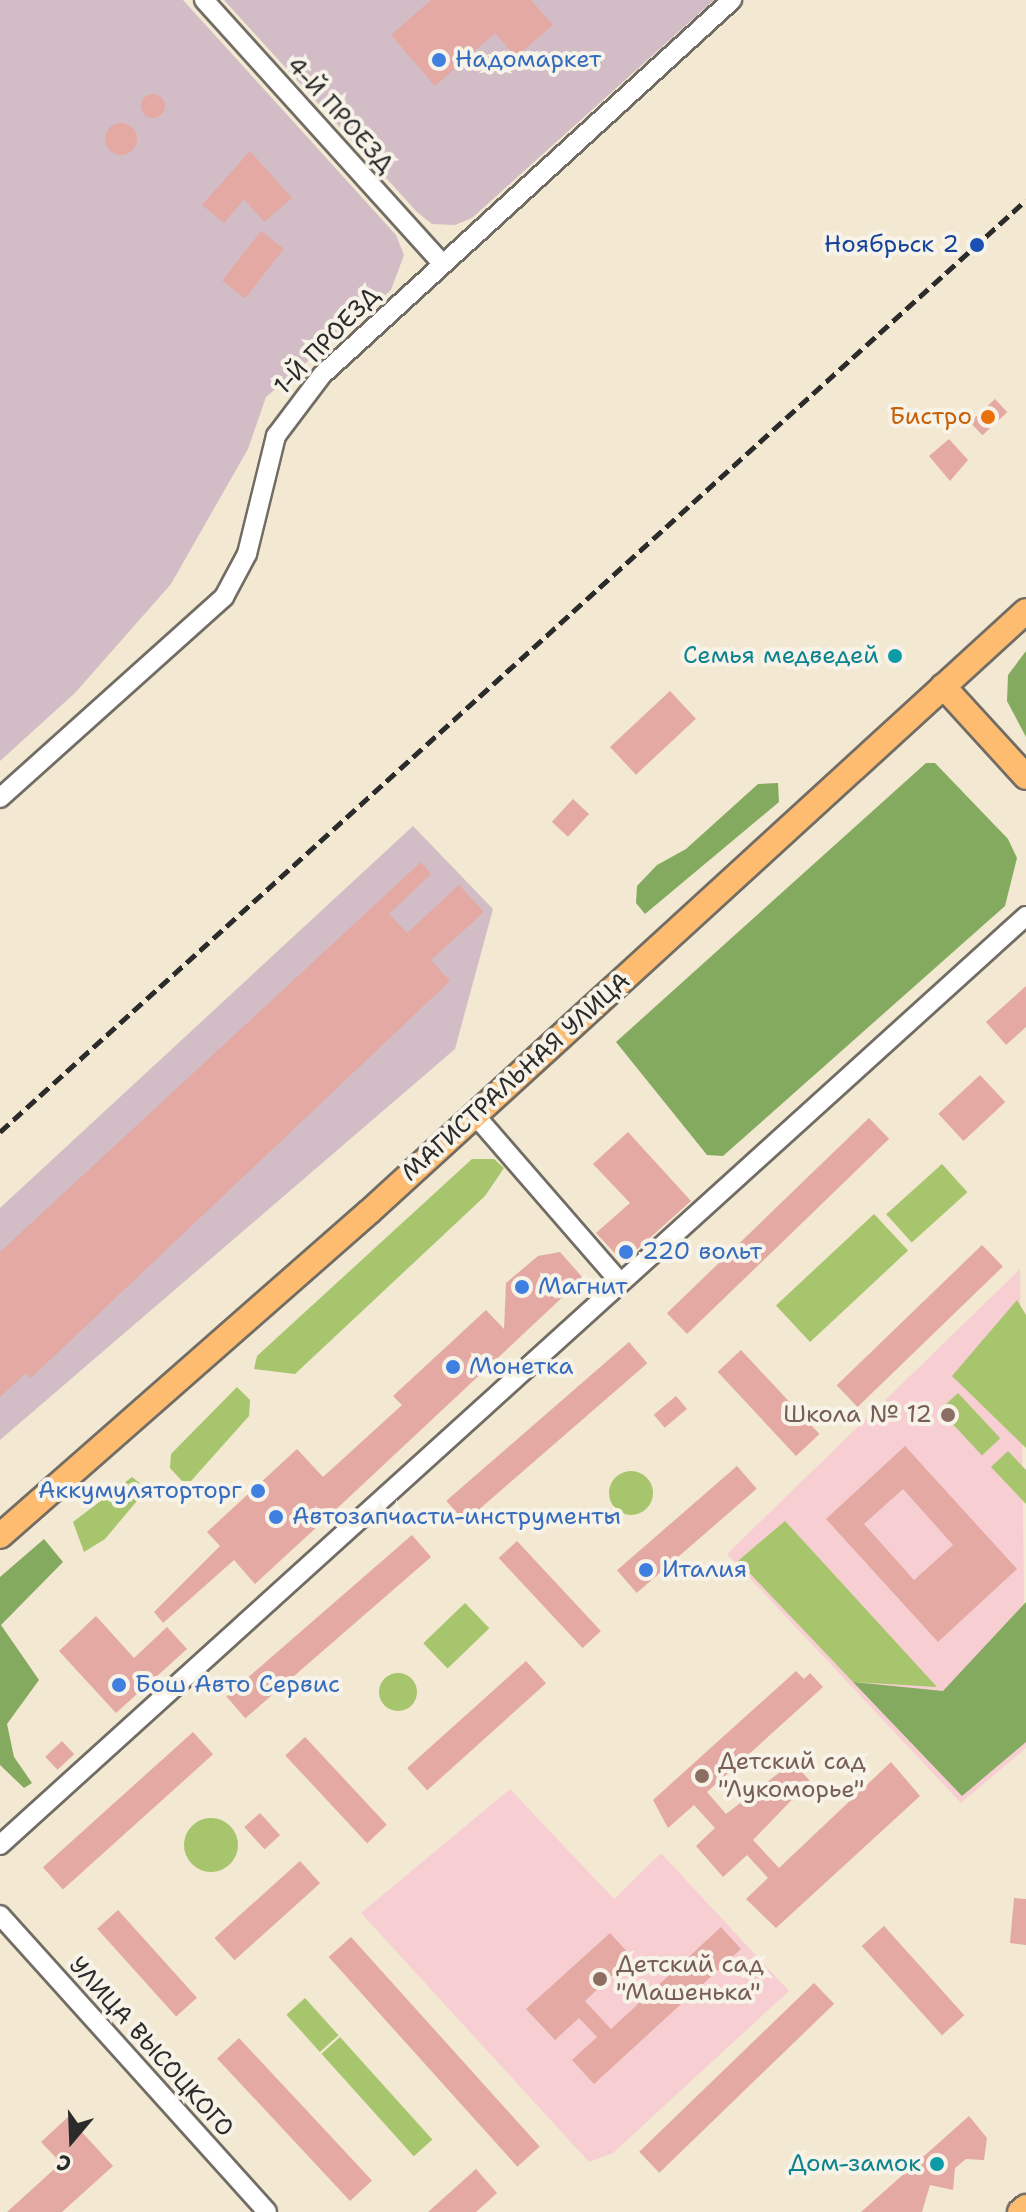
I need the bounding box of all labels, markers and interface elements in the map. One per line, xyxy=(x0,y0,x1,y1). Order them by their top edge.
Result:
place label: Надомаркет xyxy=(455,46,601,74)
street label: 4-Й ПРОЕЗД xyxy=(280,51,400,179)
marker: Надомаркет xyxy=(430,51,448,69)
place label: Ноябрьск 2 xyxy=(824,231,959,259)
marker: Ноябрьск 2 xyxy=(966,234,988,256)
street label: 1-Й ПРОЕЗД xyxy=(269,281,385,401)
place label: Бистро xyxy=(889,403,972,431)
marker: Бистро xyxy=(979,408,997,426)
place label: Семья медведей xyxy=(683,642,879,670)
marker: Семья медведей xyxy=(886,647,904,665)
street label: МАГИСТРАЛЬНАЯ УЛИЦА xyxy=(396,967,636,1187)
place label: 220 вольт xyxy=(642,1238,762,1266)
marker: 220 вольт xyxy=(617,1243,635,1261)
place label: Магнит xyxy=(538,1273,627,1301)
marker: Магнит xyxy=(513,1278,531,1296)
place label: Монетка xyxy=(469,1353,573,1381)
marker: Монетка xyxy=(444,1358,462,1376)
place label: Школа № 12 xyxy=(783,1401,932,1429)
marker: Школа № 12 xyxy=(939,1406,957,1424)
place label: Аккумуляторторг xyxy=(38,1477,242,1505)
marker: Аккумуляторторг xyxy=(249,1482,267,1500)
place label: Автозапчасти-инструменты xyxy=(292,1503,621,1531)
marker: Автозапчасти-инструменты xyxy=(267,1508,285,1526)
place label: Италия xyxy=(662,1556,747,1584)
marker: Италия xyxy=(637,1561,655,1579)
place label: Бош Авто Сервис xyxy=(135,1671,340,1699)
marker: Бош Авто Сервис xyxy=(110,1676,128,1694)
place label: Детский сад "Лукоморье" xyxy=(718,1748,866,1804)
marker: Детский сад "Лукоморье" xyxy=(693,1767,711,1785)
street label: УЛИЦА ВЫСОЦКОГО xyxy=(63,1951,239,2143)
place label: Детский сад "Машенька" xyxy=(616,1951,764,2007)
marker: Детский сад "Машенька" xyxy=(591,1970,609,1988)
north arrow xyxy=(32,2100,112,2180)
text: С xyxy=(53,2147,75,2179)
place label: Дом-замок xyxy=(789,2150,921,2178)
marker: Дом-замок xyxy=(928,2155,946,2173)

